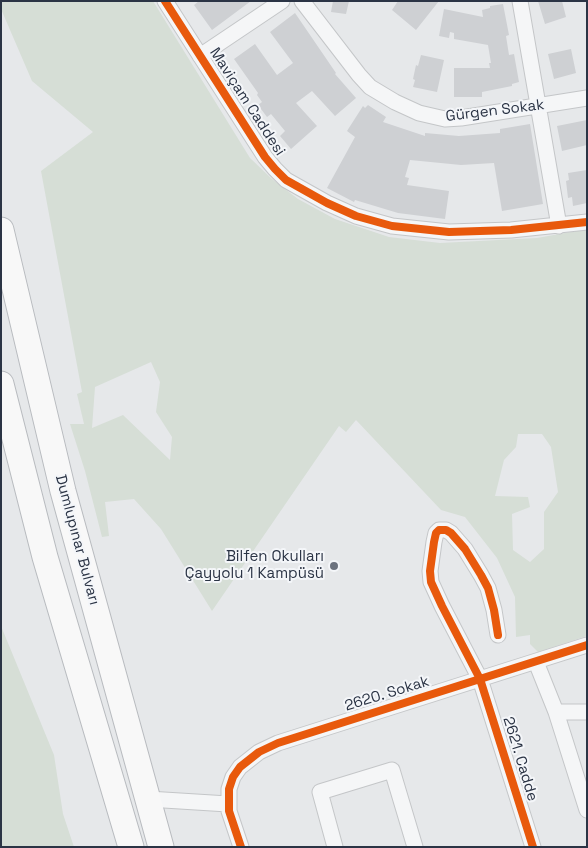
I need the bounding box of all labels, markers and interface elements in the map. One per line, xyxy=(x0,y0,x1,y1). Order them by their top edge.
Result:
street label: Maviçam Caddesi xyxy=(205,45,289,159)
street label: Gürgen Sokak xyxy=(445,96,545,126)
street label: Dumlupınar Bulvarı xyxy=(51,473,103,607)
place label: Bilfen Okulları Çayyolu 1 Kampüsü xyxy=(185,548,324,583)
marker: Bilfen Okulları Çayyolu 1 Kampüsü xyxy=(328,560,340,572)
street label: 2620. Sokak xyxy=(343,673,431,715)
street label: 2621. Cadde xyxy=(499,715,541,803)

